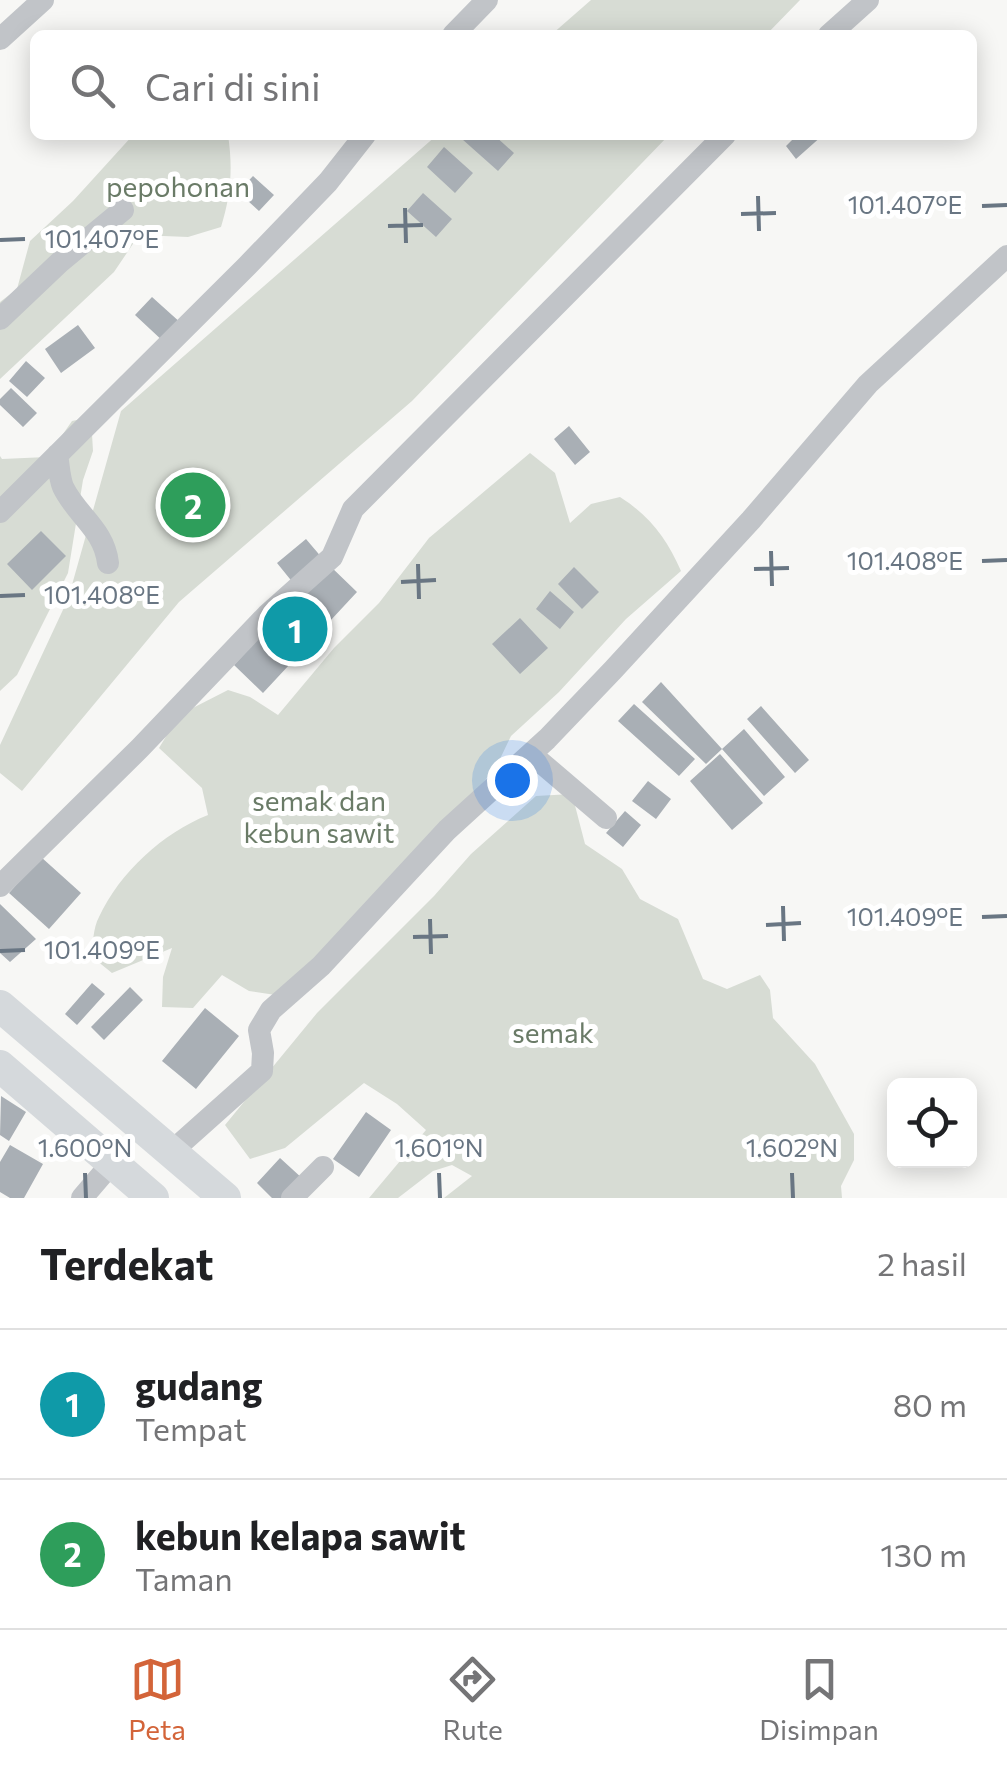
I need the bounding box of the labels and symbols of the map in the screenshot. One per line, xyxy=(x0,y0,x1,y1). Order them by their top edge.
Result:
park label: pepohonan xyxy=(106,169,250,203)
text: 101.407°E xyxy=(848,189,962,219)
text: 101.407°E xyxy=(45,223,159,253)
pin: 2 xyxy=(160,468,226,542)
text: 101.408°E xyxy=(847,545,963,575)
text: 101.408°E xyxy=(44,579,160,609)
pin: 1 xyxy=(262,592,328,666)
your location xyxy=(487,755,538,806)
park label: semak dan kebun sawit xyxy=(243,783,395,849)
text: 101.409°E xyxy=(847,901,963,931)
text: 101.409°E xyxy=(44,934,160,964)
park label: semak xyxy=(512,1015,594,1049)
text: 1.600°N xyxy=(38,1132,132,1162)
text: 1.601°N xyxy=(394,1132,484,1162)
text: 1.602°N xyxy=(746,1132,838,1162)

